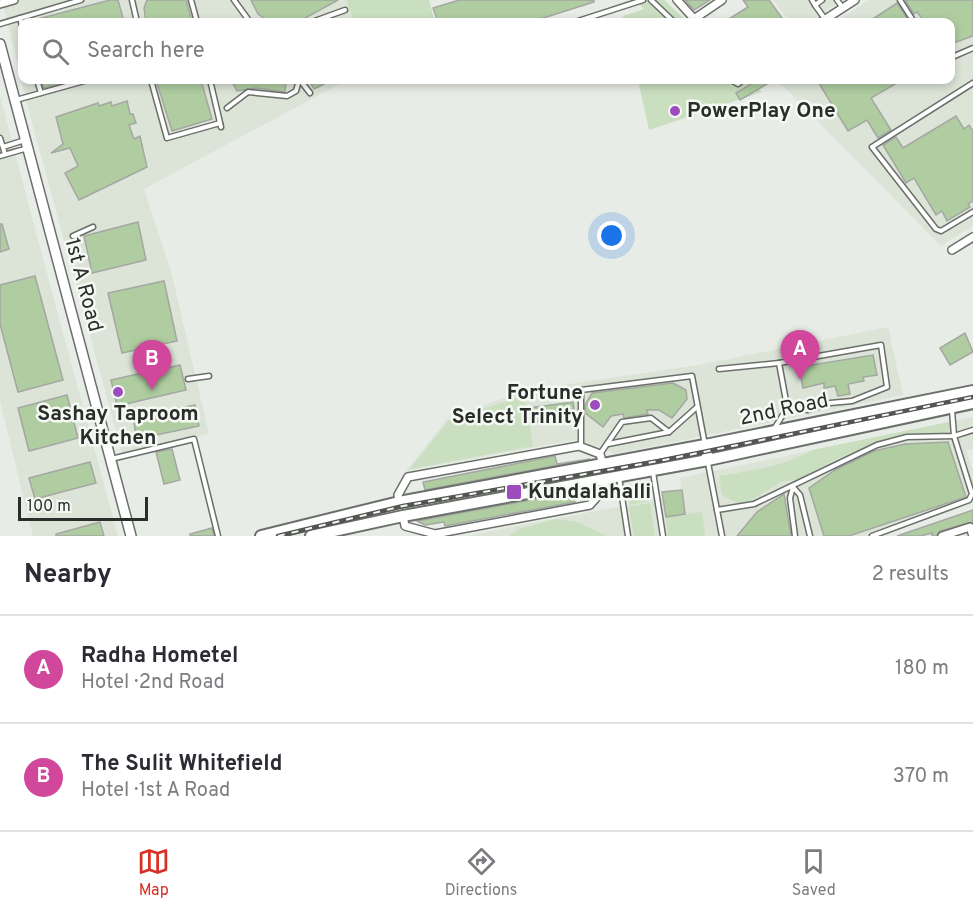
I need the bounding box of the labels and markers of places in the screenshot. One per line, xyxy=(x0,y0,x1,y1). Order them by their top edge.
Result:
place label: PowerPlay One xyxy=(687,98,836,125)
marker: PowerPlay One xyxy=(668,104,682,118)
pin: A xyxy=(780,330,820,380)
pin: B xyxy=(132,340,172,390)
place label: Fortune Select Trinity xyxy=(452,380,583,431)
marker: Sashay Taproom Kitchen xyxy=(111,385,125,399)
marker: Fortune Select Trinity xyxy=(588,398,602,412)
place label: Sashay Taproom Kitchen xyxy=(37,401,199,452)
place label: Kundalahalli xyxy=(528,479,651,506)
marker: Kundalahalli xyxy=(505,483,523,501)

